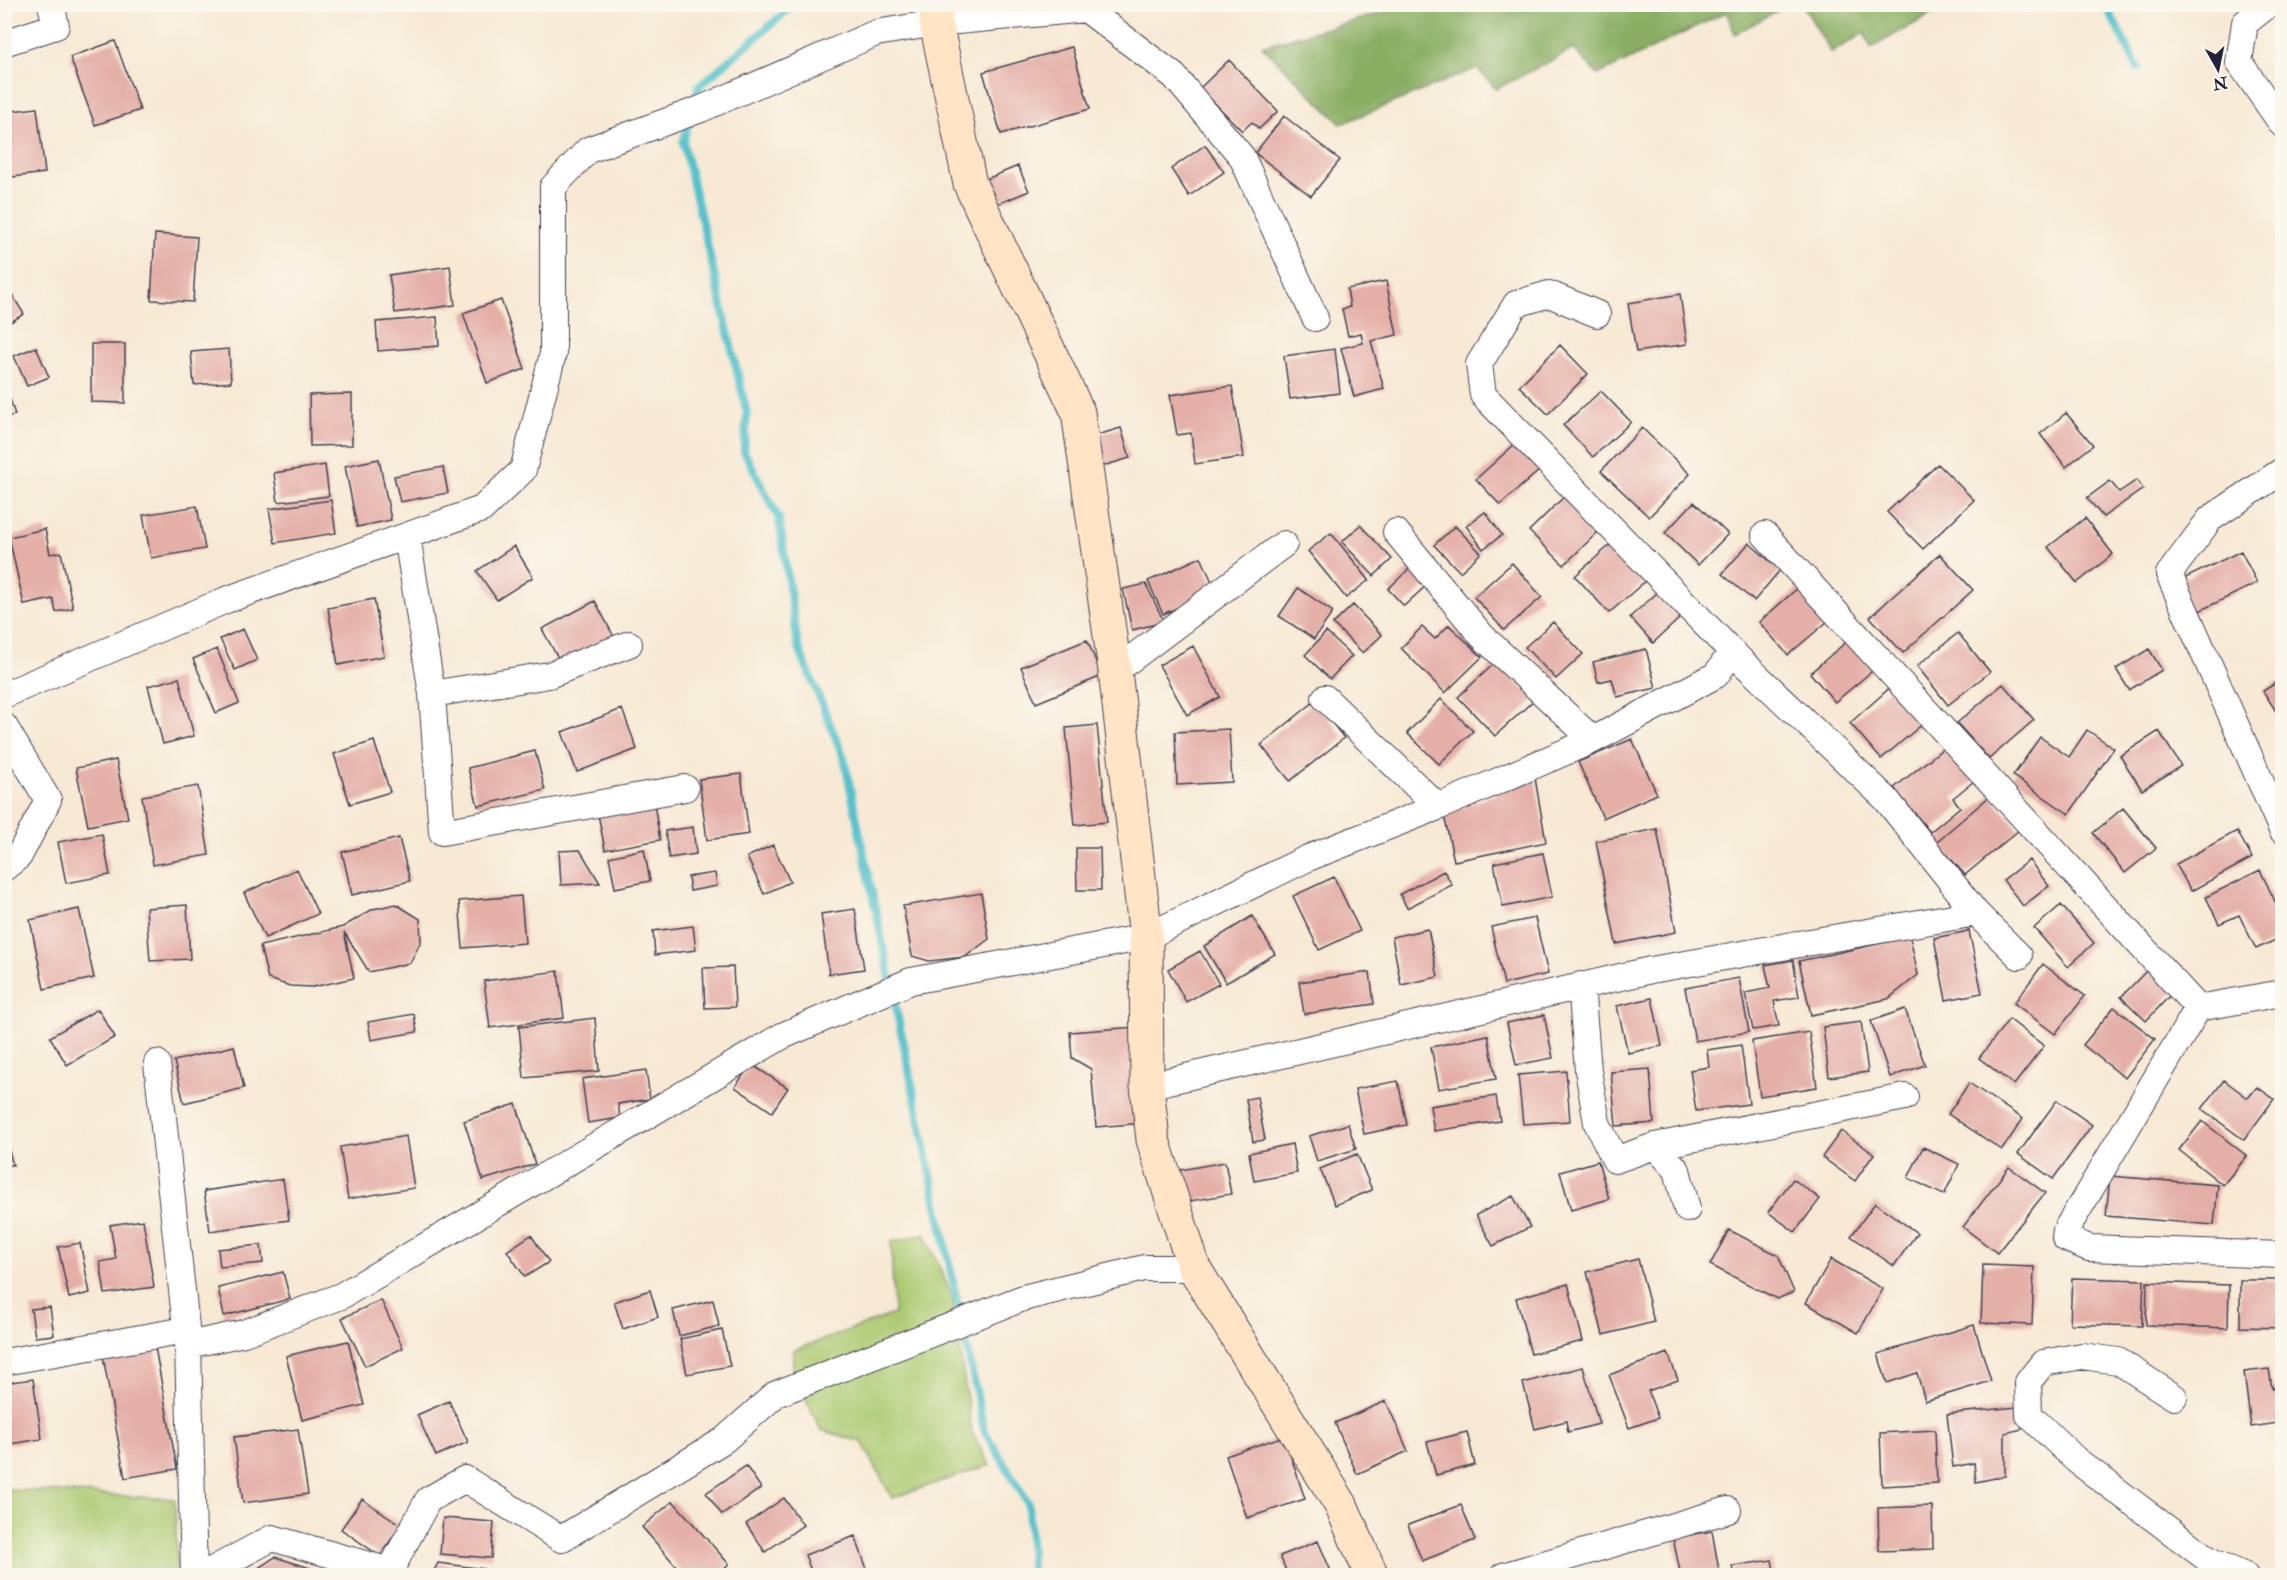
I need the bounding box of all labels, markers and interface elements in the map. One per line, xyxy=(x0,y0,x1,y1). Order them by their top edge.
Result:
north arrow xyxy=(2188,39,2248,99)
text: N xyxy=(2211,72,2230,94)

